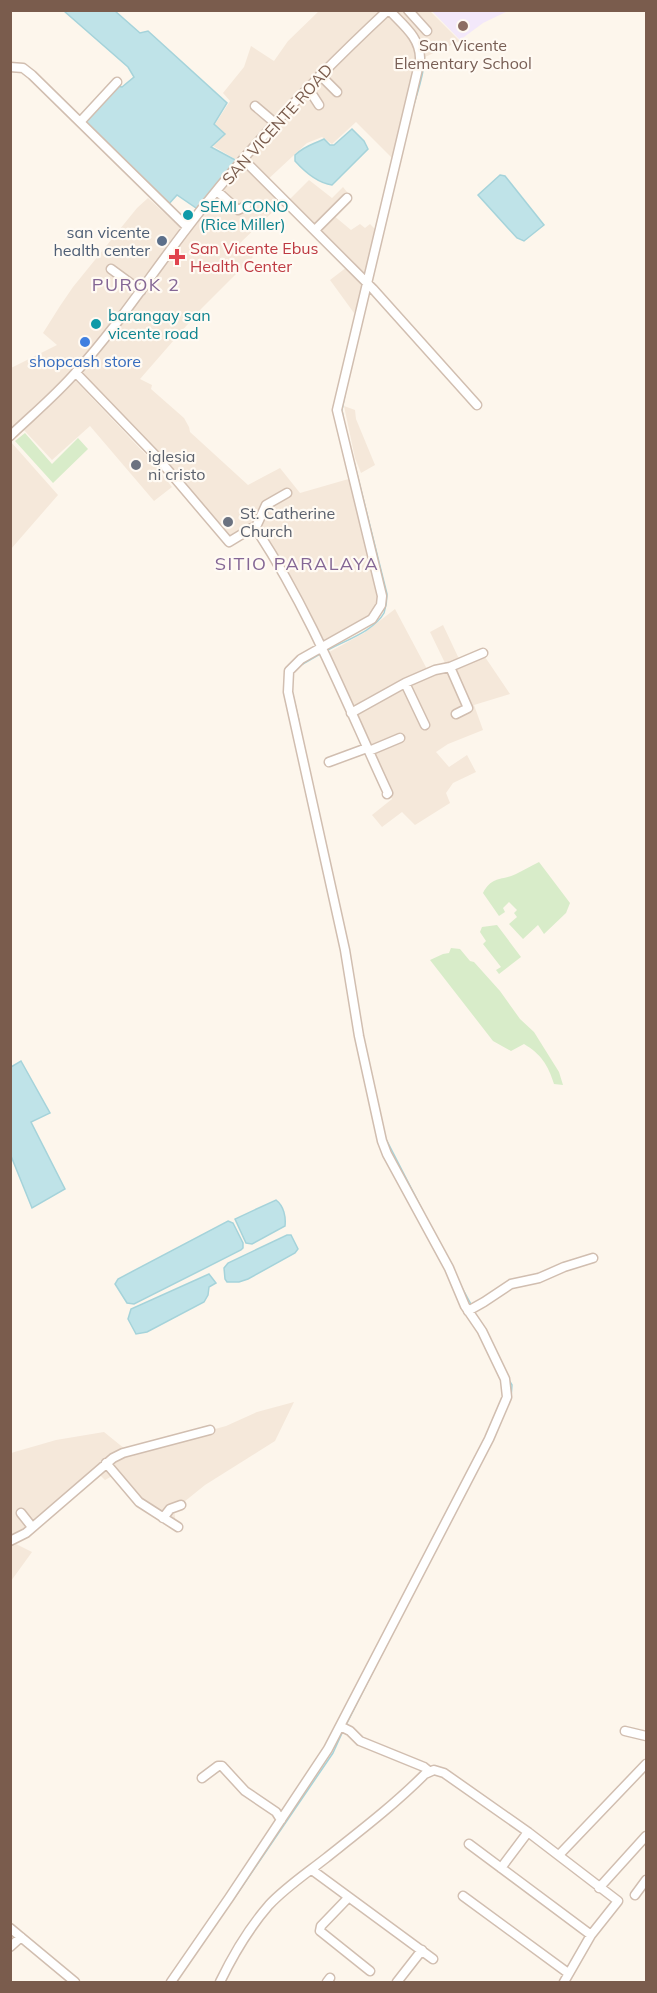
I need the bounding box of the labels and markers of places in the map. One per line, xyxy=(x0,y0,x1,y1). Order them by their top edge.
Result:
marker: San Vicente Elementary School xyxy=(456,19,470,33)
place label: San Vicente Elementary School xyxy=(394,35,532,73)
place label: SEMI CONO (Rice Miller) xyxy=(200,196,289,234)
marker: SEMI CONO (Rice Miller) xyxy=(181,208,195,222)
place label: san vicente health center xyxy=(53,222,150,260)
marker: san vicente health center xyxy=(155,234,169,248)
place label: San Vicente Ebus Health Center xyxy=(190,238,319,276)
marker: San Vicente Ebus Health Center xyxy=(168,248,186,266)
place label: barangay san vicente road xyxy=(108,305,211,343)
marker: barangay san vicente road xyxy=(89,317,103,331)
marker: shopcash store xyxy=(78,335,92,349)
place label: shopcash store xyxy=(29,351,141,371)
place label: iglesia ni cristo xyxy=(148,446,205,484)
marker: iglesia ni cristo xyxy=(129,458,143,472)
place label: St. Catherine Church xyxy=(240,503,335,541)
marker: St. Catherine Church xyxy=(221,515,235,529)

